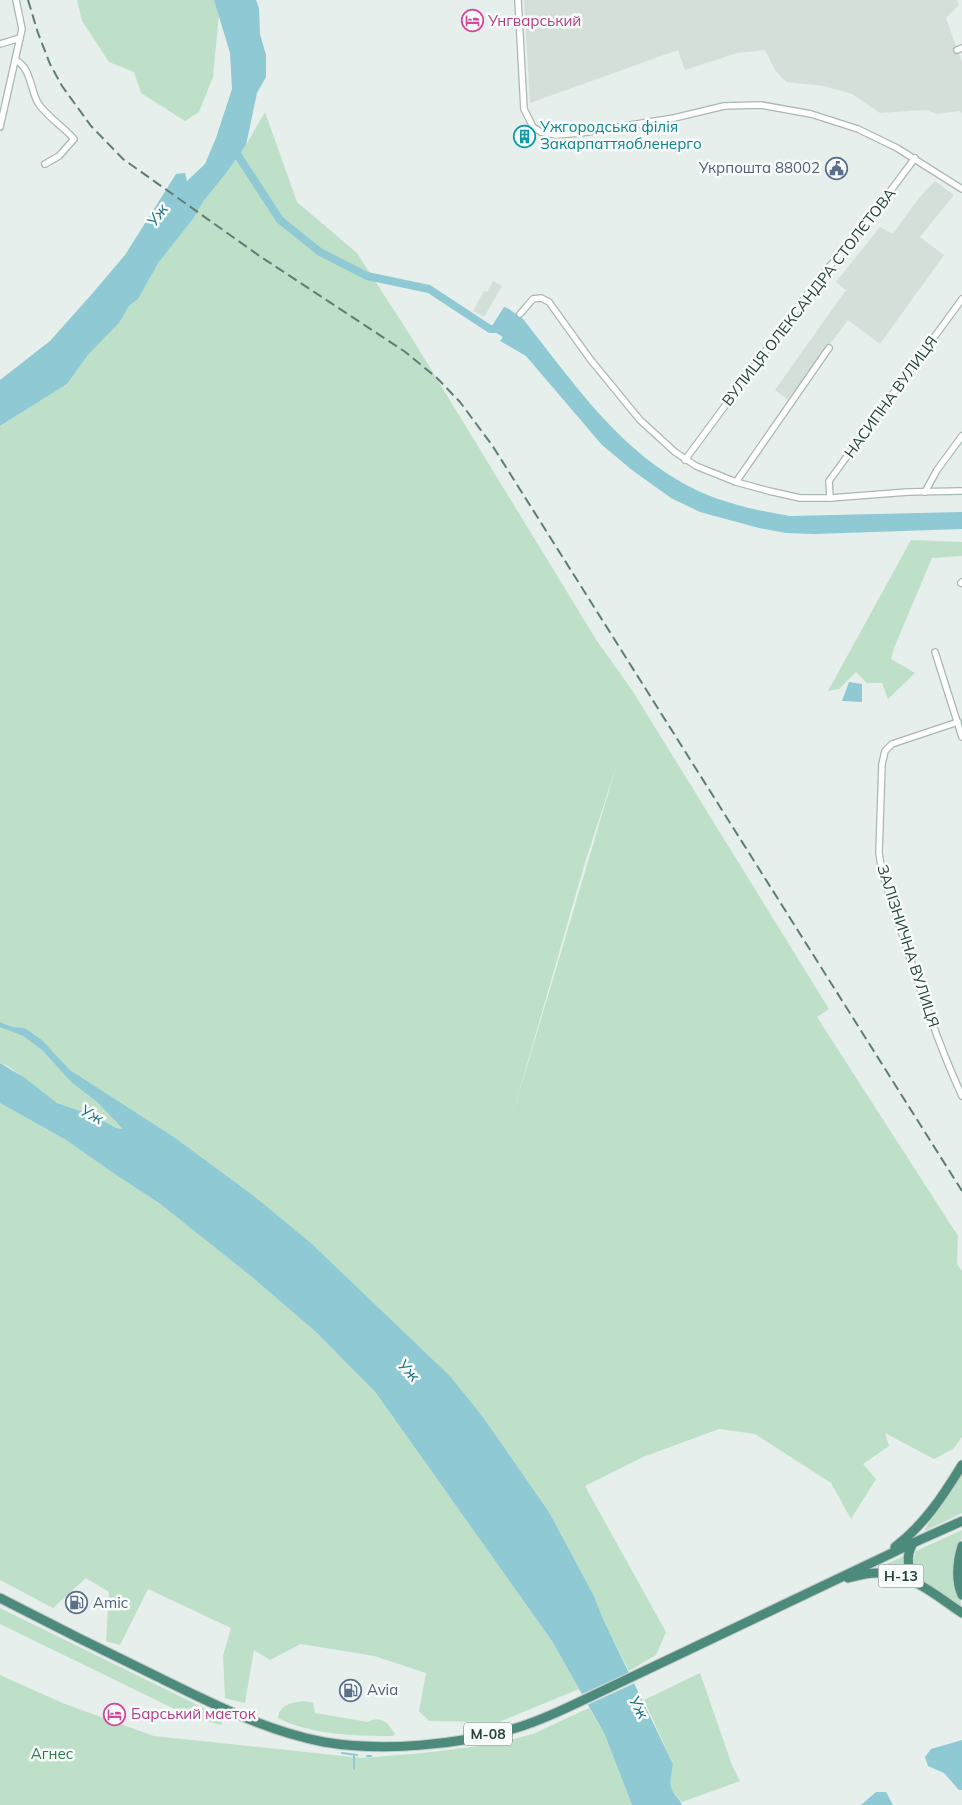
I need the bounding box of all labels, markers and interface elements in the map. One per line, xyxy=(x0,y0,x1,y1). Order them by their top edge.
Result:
hotel icon: Унгварський xyxy=(460,9,484,33)
place label: Унгварський xyxy=(487,11,581,30)
place label: Ужгородська філія Закарпаттяобленерго xyxy=(539,117,702,153)
building icon: Ужгородська філія Закарпаттяобленерго xyxy=(512,124,536,148)
public building icon: Укрпошта 88002 xyxy=(824,156,848,180)
place label: Укрпошта 88002 xyxy=(698,158,820,177)
street label: ВУЛИЦЯ ОЛЕКСАНДРА СТОЛЄТОВА xyxy=(718,184,900,409)
water label: Уж xyxy=(142,199,173,230)
street label: НАСИПНА ВУЛИЦЯ xyxy=(840,332,941,461)
street label: ЗАЛІЗНИЧНА ВУЛИЦЯ xyxy=(873,862,944,1030)
water label: Уж xyxy=(77,1100,108,1129)
water label: Уж xyxy=(394,1355,425,1386)
road number: Н-13 xyxy=(878,1564,924,1588)
fuel station icon: Amic xyxy=(65,1591,89,1615)
place label: Amic xyxy=(93,1593,128,1612)
fuel station icon: Avia xyxy=(339,1678,363,1702)
place label: Avia xyxy=(367,1680,398,1699)
water label: Уж xyxy=(625,1692,654,1723)
hotel icon: Барський маєток xyxy=(103,1702,127,1726)
place label: Барський маєток xyxy=(131,1704,257,1723)
road number: М-08 xyxy=(464,1722,512,1746)
park label: Агнес xyxy=(31,1744,73,1763)

